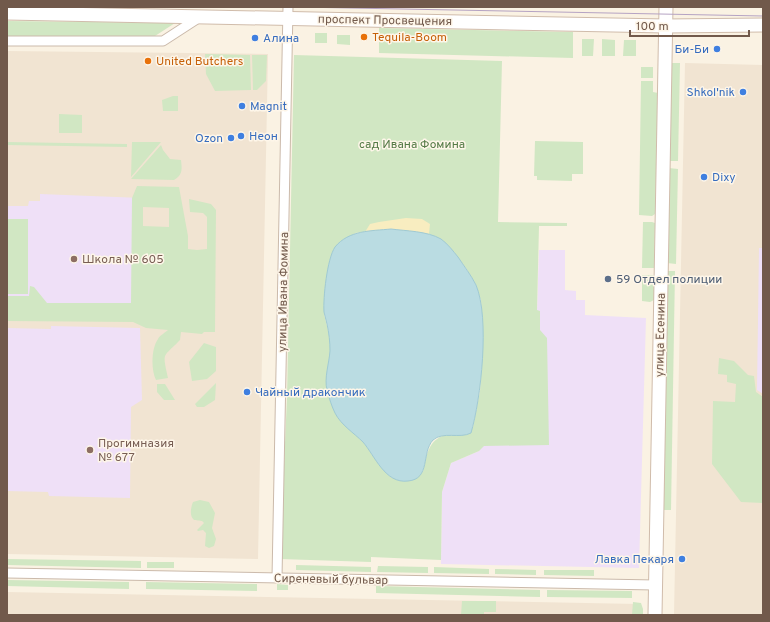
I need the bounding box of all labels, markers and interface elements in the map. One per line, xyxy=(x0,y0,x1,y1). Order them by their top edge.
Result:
street label: проспект Просвещения xyxy=(318,12,452,30)
scale bar xyxy=(630,12,749,38)
text: 100 m xyxy=(636,19,669,35)
place label: Tequila-Boom xyxy=(372,30,447,46)
place label: Алина xyxy=(263,31,299,47)
marker: Tequila-Boom xyxy=(359,32,369,42)
marker: Алина xyxy=(250,33,260,43)
place label: Би-Би xyxy=(674,42,709,58)
marker: Би-Би xyxy=(712,44,722,54)
place label: United Butchers xyxy=(156,54,243,70)
marker: United Butchers xyxy=(143,56,153,66)
place label: Shkol'nik xyxy=(686,85,735,101)
marker: Shkol'nik xyxy=(738,87,748,97)
place label: Magnit xyxy=(250,99,287,115)
marker: Magnit xyxy=(237,101,247,111)
place label: Неон xyxy=(249,129,278,145)
place label: Ozon xyxy=(195,131,223,147)
marker: Неон xyxy=(236,131,246,141)
marker: Ozon xyxy=(226,133,236,143)
park label: сад Ивана Фомина xyxy=(359,137,465,153)
place label: Dixy xyxy=(712,170,736,186)
marker: Dixy xyxy=(699,172,709,182)
street label: улица Ивана Фомина xyxy=(275,232,293,352)
place label: Школа № 605 xyxy=(82,252,164,268)
marker: Школа № 605 xyxy=(69,254,79,264)
place label: 59 Отдел полиции xyxy=(616,272,722,288)
marker: 59 Отдел полиции xyxy=(603,274,613,284)
street label: улица Есенина xyxy=(652,293,670,377)
place label: Чайный дракончик xyxy=(255,385,366,401)
marker: Чайный дракончик xyxy=(242,387,252,397)
place label: Прогимназия № 677 xyxy=(98,436,174,466)
marker: Прогимназия № 677 xyxy=(85,445,95,455)
place label: Лавка Пекаря xyxy=(595,552,674,568)
marker: Лавка Пекаря xyxy=(677,554,687,564)
street label: Сиреневый бульвар xyxy=(274,571,389,589)

